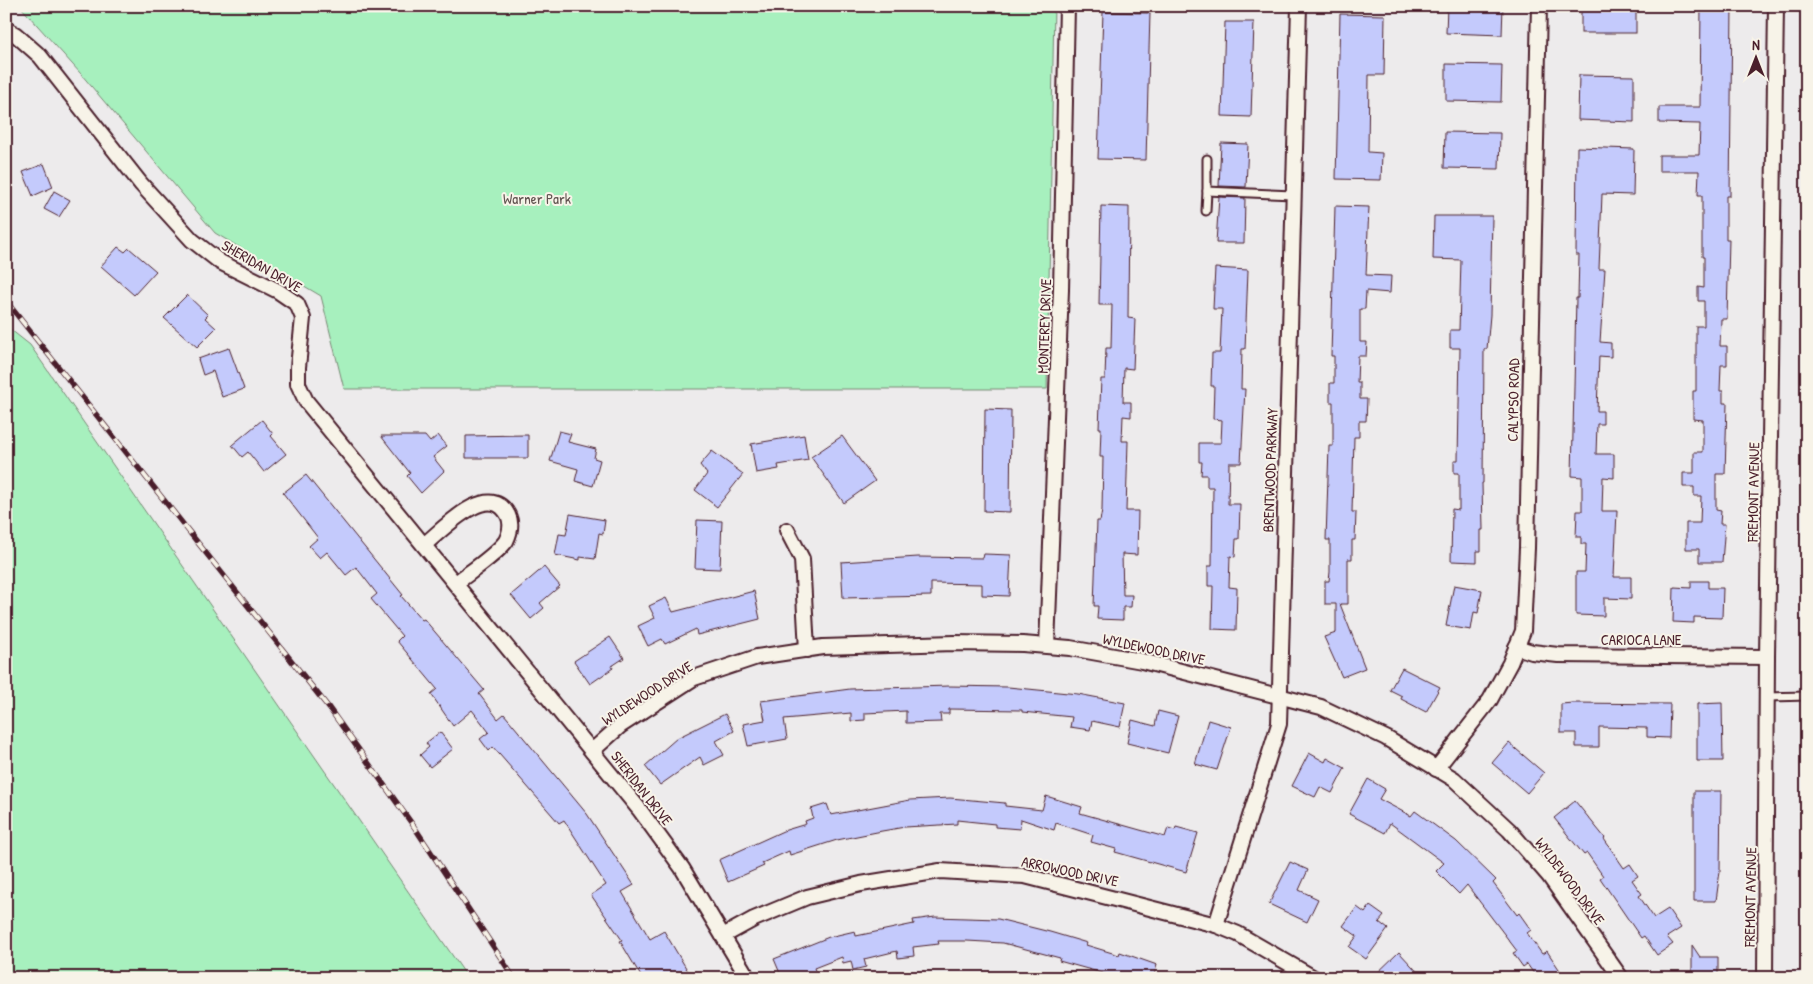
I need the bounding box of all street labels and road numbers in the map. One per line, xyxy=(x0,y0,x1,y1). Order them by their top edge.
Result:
street label: SHERIDAN DRIVE xyxy=(218,235,306,298)
street label: MONTEREY DRIVE xyxy=(1032,278,1056,374)
street label: CALYPSO ROAD xyxy=(1502,357,1524,442)
street label: BRENTWOOD PARKWAY xyxy=(1257,407,1283,533)
street label: FREMONT AVENUE xyxy=(1742,441,1764,543)
street label: WYLDEWOOD DRIVE xyxy=(1101,628,1208,670)
street label: CARIOCA LANE xyxy=(1601,629,1682,650)
street label: WYLDEWOOD DRIVE xyxy=(598,656,697,730)
street label: SHERIDAN DRIVE xyxy=(606,746,678,830)
street label: WYLDEWOOD DRIVE xyxy=(1530,833,1610,929)
street label: FREMONT AVENUE xyxy=(1739,846,1761,948)
street label: ARROWOOD DRIVE xyxy=(1020,851,1121,892)

